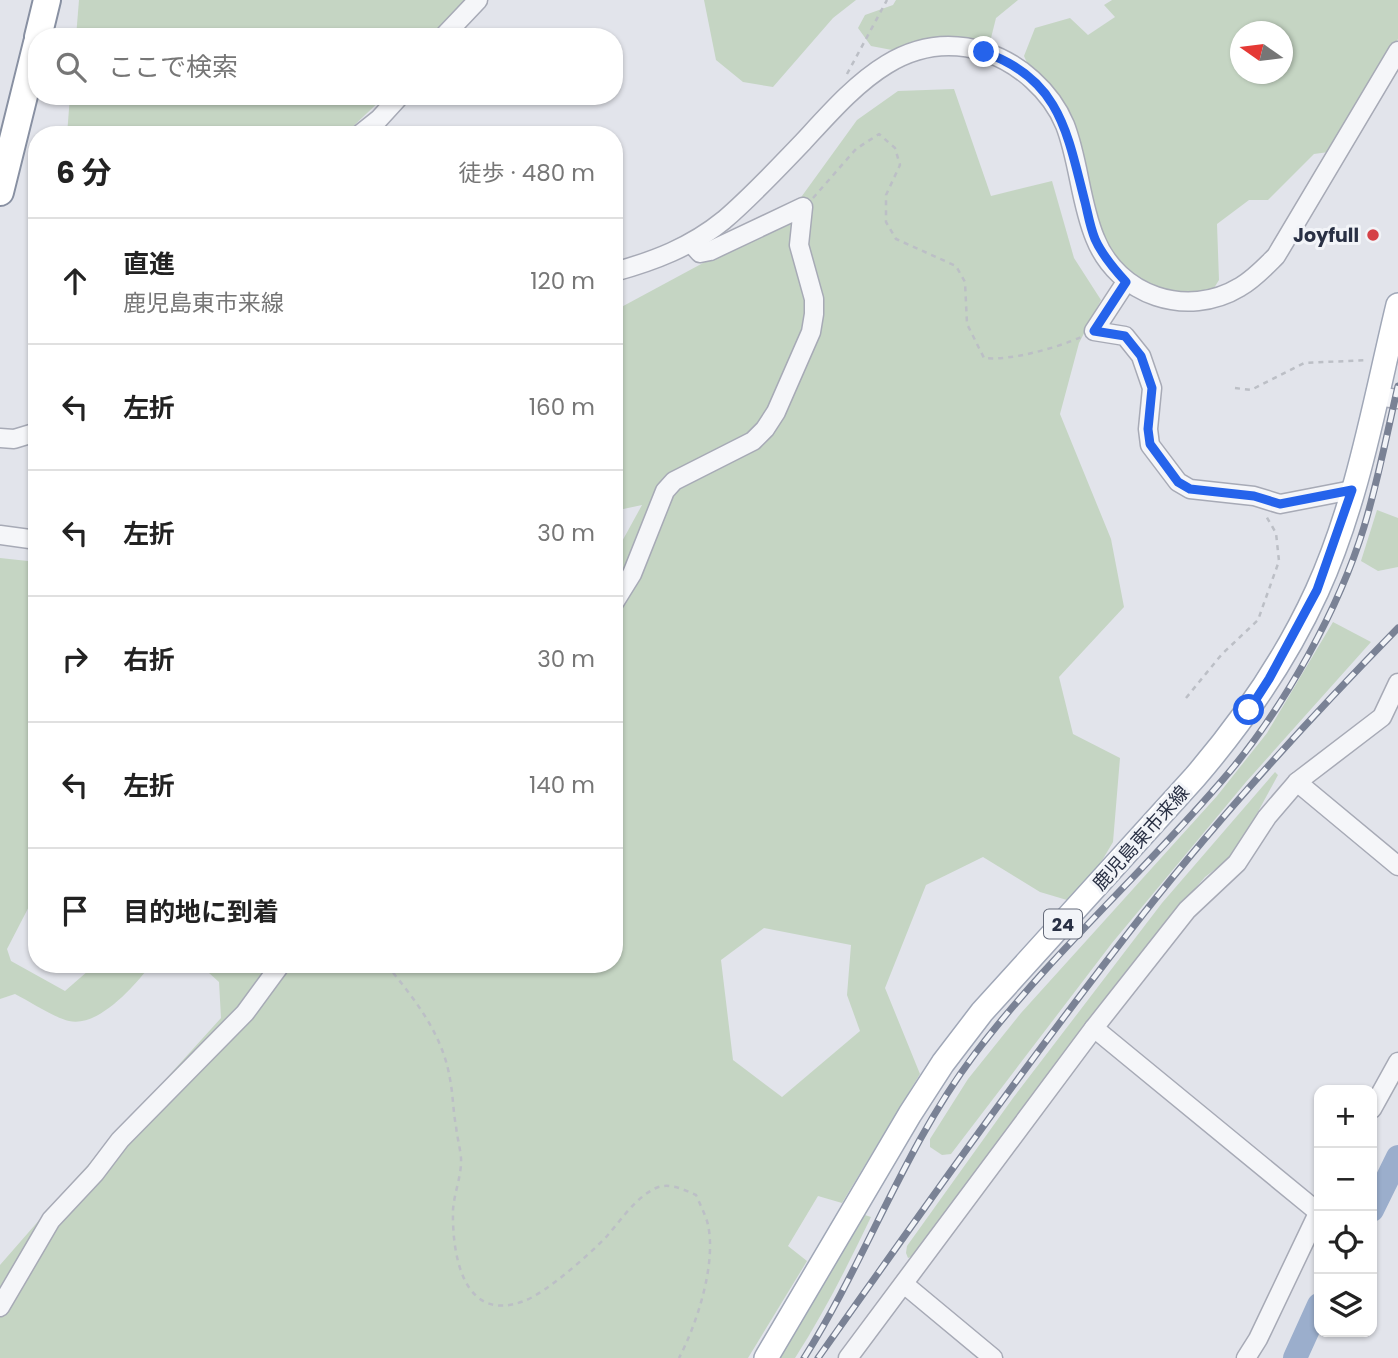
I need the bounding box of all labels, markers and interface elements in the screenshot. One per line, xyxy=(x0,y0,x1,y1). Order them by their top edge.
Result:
north arrow xyxy=(1230,21,1293,84)
search box xyxy=(28,28,623,105)
route end xyxy=(968,36,999,67)
icon: search xyxy=(52,48,90,86)
text: ここで検索 xyxy=(108,49,238,85)
text: 6 分 xyxy=(56,151,111,194)
text: 徒歩 · 480 m xyxy=(459,157,595,189)
place label: Joyfull xyxy=(1293,222,1359,249)
marker: Joyfull xyxy=(1365,227,1381,243)
text: 直進 xyxy=(123,246,175,282)
icon: ahead xyxy=(56,262,94,300)
text: 120 m xyxy=(530,265,595,297)
text: 鹿児島東市来線 xyxy=(123,287,284,319)
icon: left xyxy=(56,388,94,426)
text: 左折 xyxy=(123,390,175,426)
text: 160 m xyxy=(529,391,595,423)
icon: left xyxy=(56,514,94,552)
text: 左折 xyxy=(123,516,175,552)
text: 30 m xyxy=(537,517,595,549)
icon: right xyxy=(56,640,94,678)
text: 右折 xyxy=(123,642,175,678)
text: 30 m xyxy=(537,643,595,675)
route start xyxy=(1233,694,1264,725)
icon: left xyxy=(56,766,94,804)
text: 左折 xyxy=(123,768,175,804)
text: 140 m xyxy=(529,769,595,801)
street label: 鹿児島東市来線 xyxy=(1086,780,1196,896)
icon: arrive xyxy=(56,892,94,930)
text: 目的地に到着 xyxy=(123,894,279,930)
road number: 24 xyxy=(1044,909,1082,939)
map controls xyxy=(1314,1085,1377,1337)
button: + xyxy=(1314,1085,1377,1148)
button: − xyxy=(1314,1148,1377,1211)
button: locate xyxy=(1314,1211,1377,1274)
button: layers xyxy=(1314,1274,1377,1337)

